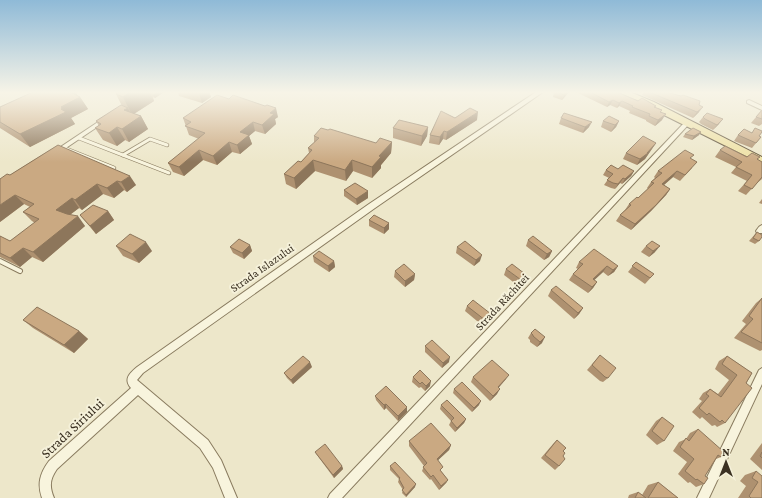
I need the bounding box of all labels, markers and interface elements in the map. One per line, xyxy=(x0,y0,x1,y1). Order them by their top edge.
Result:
street label: Strada Islazului xyxy=(227,241,297,295)
street label: Strada Răchitei xyxy=(472,271,532,333)
street label: Strada Siriului xyxy=(37,395,107,461)
north arrow xyxy=(706,442,746,482)
text: N xyxy=(722,446,730,458)

